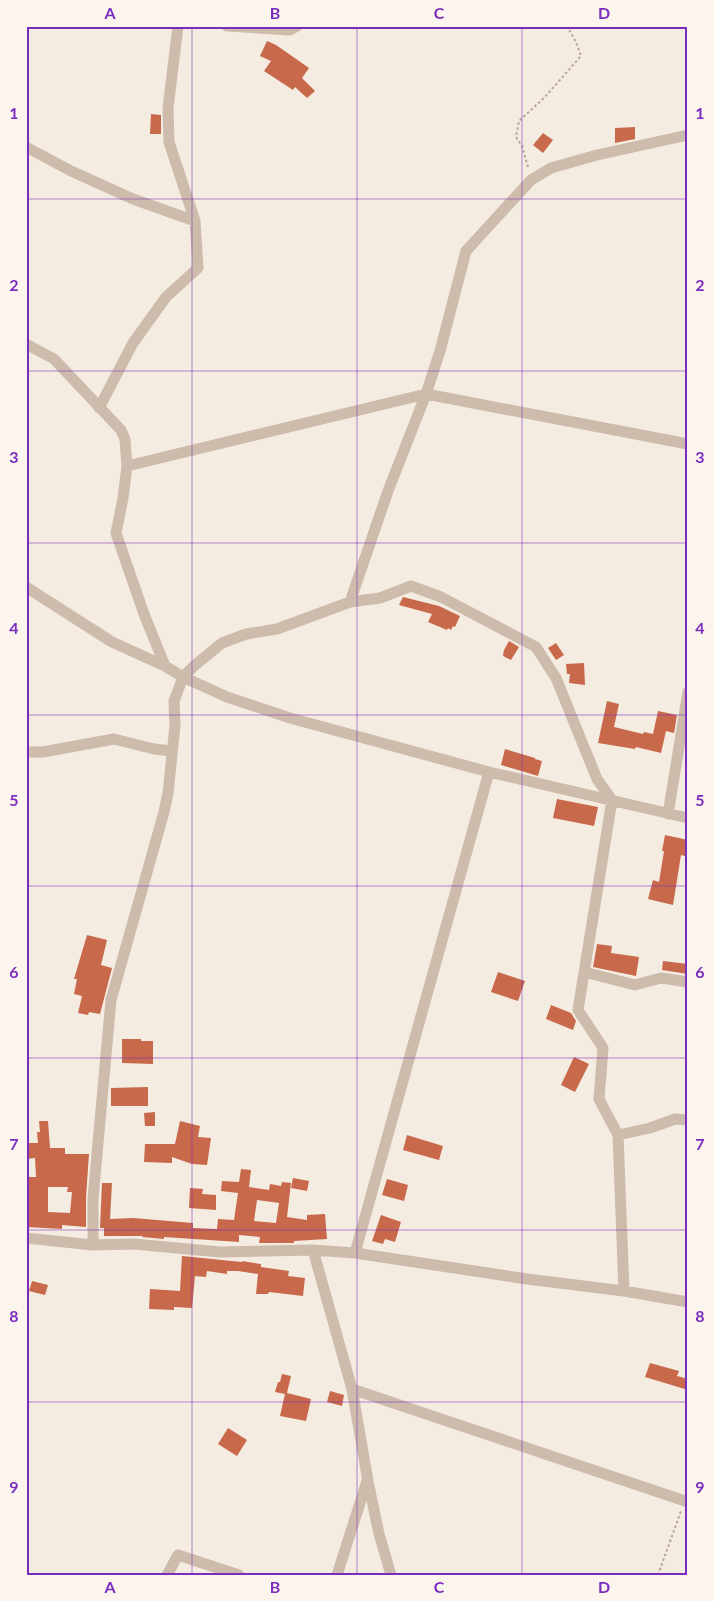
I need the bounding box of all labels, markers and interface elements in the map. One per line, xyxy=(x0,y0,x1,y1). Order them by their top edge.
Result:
text: A xyxy=(103,3,116,22)
text: B xyxy=(270,3,280,22)
text: C xyxy=(434,3,445,22)
text: D xyxy=(598,3,610,22)
text: 1 xyxy=(9,103,19,122)
text: 1 xyxy=(695,103,705,122)
text: 2 xyxy=(9,275,19,294)
text: 2 xyxy=(695,275,705,294)
text: 3 xyxy=(9,447,19,466)
text: 3 xyxy=(695,447,705,466)
text: 4 xyxy=(9,618,19,637)
text: 4 xyxy=(695,618,705,637)
text: 5 xyxy=(9,790,19,809)
text: 5 xyxy=(695,790,705,809)
text: 6 xyxy=(9,962,19,981)
text: 6 xyxy=(695,962,705,981)
text: 7 xyxy=(9,1134,19,1153)
text: 7 xyxy=(695,1134,705,1153)
text: 8 xyxy=(9,1306,19,1325)
text: 8 xyxy=(695,1306,705,1325)
text: 9 xyxy=(9,1477,19,1496)
text: 9 xyxy=(695,1477,705,1496)
text: A xyxy=(103,1577,116,1596)
text: B xyxy=(270,1577,280,1596)
text: C xyxy=(434,1577,445,1596)
text: D xyxy=(598,1577,610,1596)

